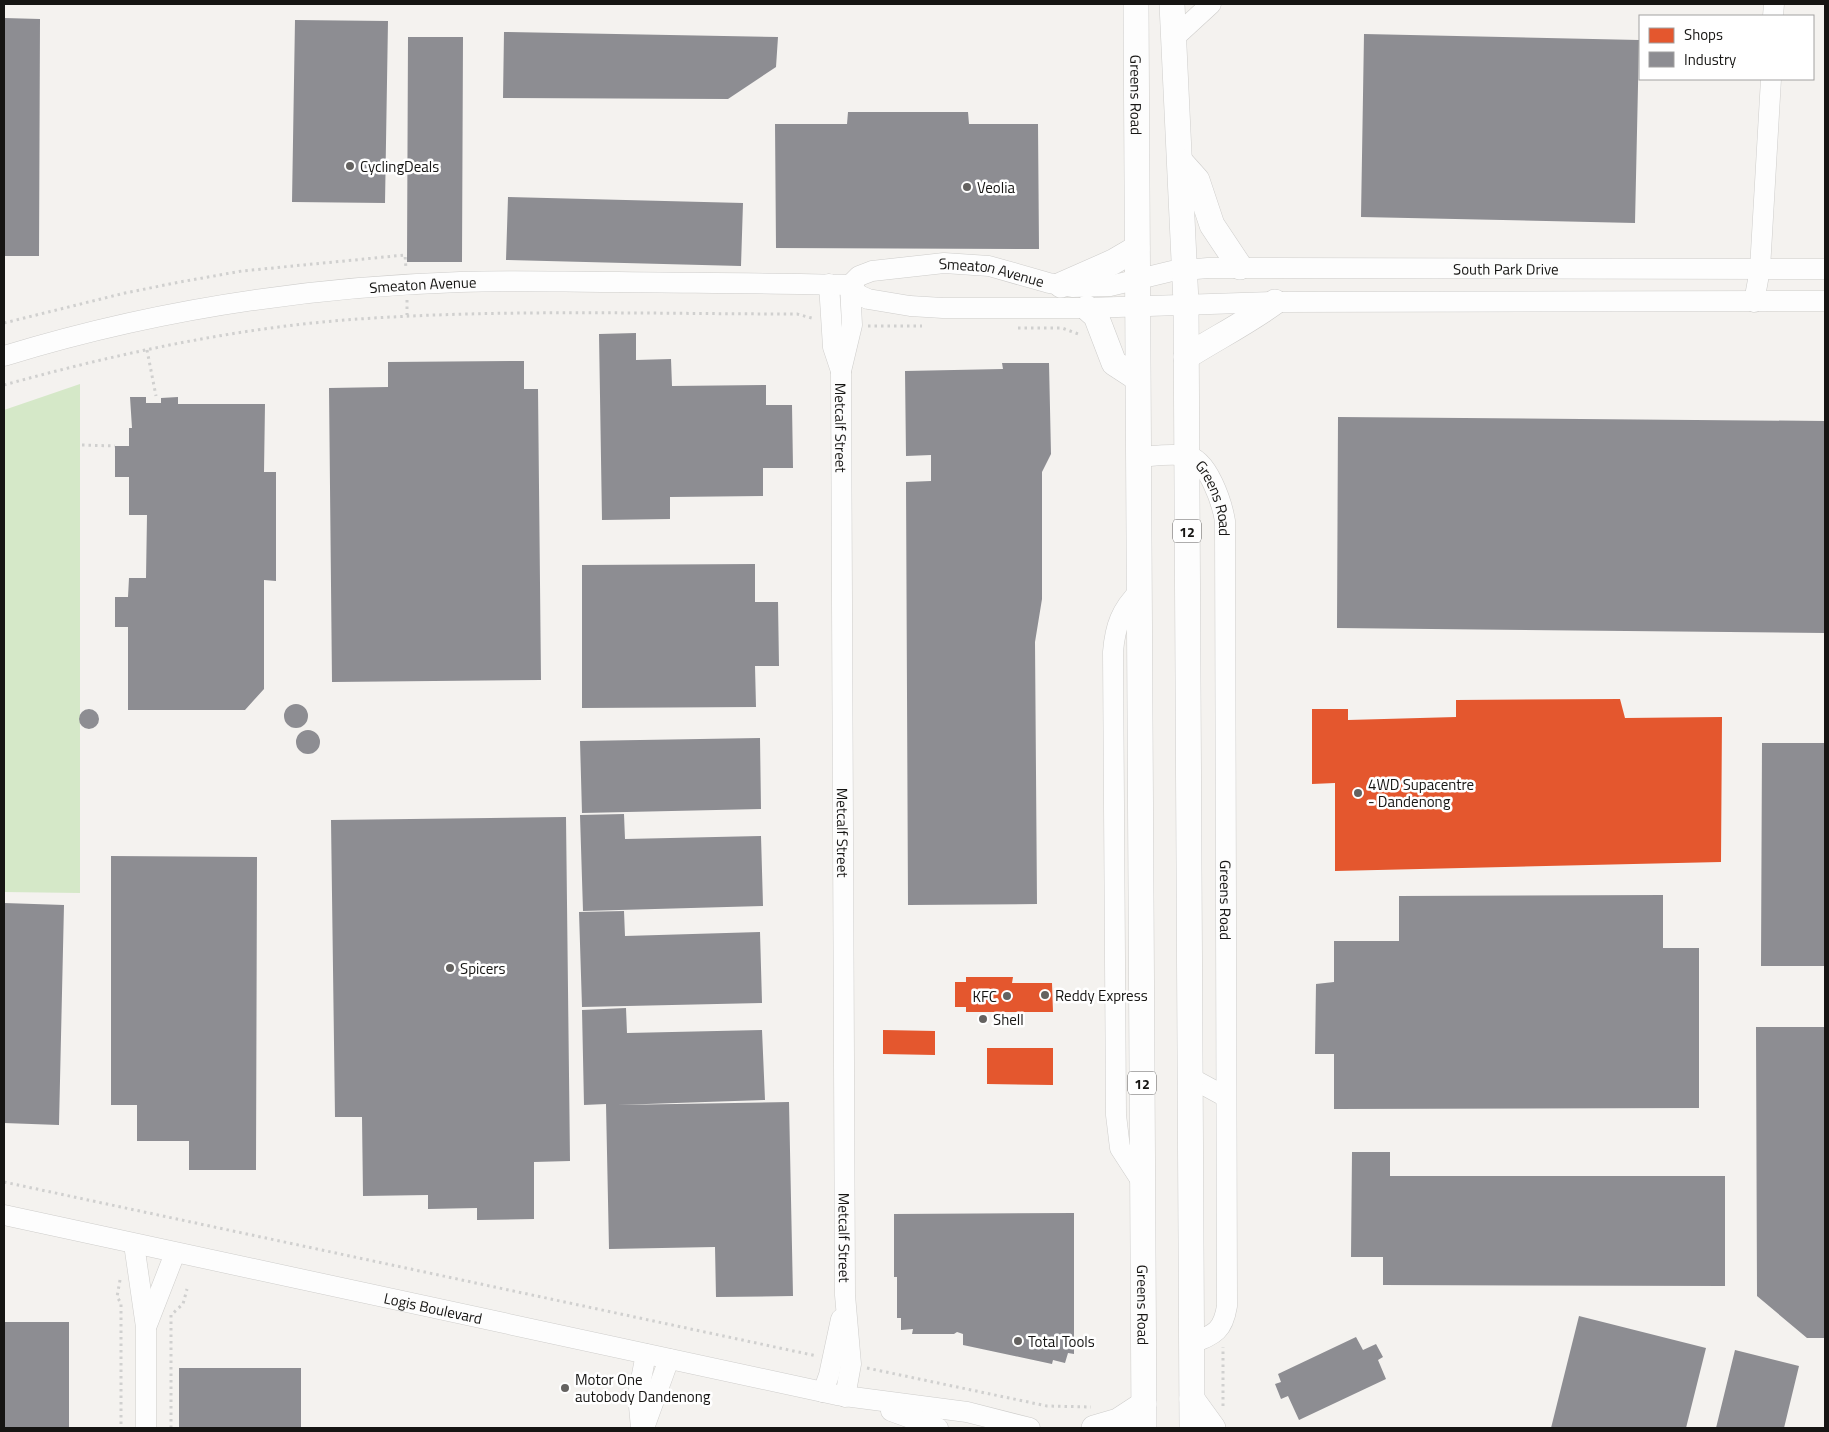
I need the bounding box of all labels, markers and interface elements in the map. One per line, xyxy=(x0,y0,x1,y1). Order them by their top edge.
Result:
legend xyxy=(1639,15,1814,80)
text: Shops xyxy=(1684,23,1723,46)
text: Industry xyxy=(1684,48,1736,71)
street label: Greens Road xyxy=(1125,55,1148,135)
place label: CyclingDeals xyxy=(360,155,439,178)
marker: CyclingDeals xyxy=(344,160,356,172)
place label: Veolia xyxy=(977,176,1015,199)
marker: Veolia xyxy=(961,181,973,193)
street label: Smeaton Avenue xyxy=(938,251,1047,293)
street label: South Park Drive xyxy=(1453,257,1559,280)
street label: Smeaton Avenue xyxy=(368,270,477,299)
street label: Metcalf Street xyxy=(830,383,853,473)
street label: Greens Road xyxy=(1190,455,1237,536)
road number: 12 xyxy=(1173,520,1201,542)
place label: 4WD Supacentre - Dandenong xyxy=(1368,773,1474,813)
marker: 4WD Supacentre - Dandenong xyxy=(1352,787,1364,799)
street label: Metcalf Street xyxy=(831,788,855,878)
street label: Greens Road xyxy=(1214,860,1238,940)
place label: Spicers xyxy=(460,957,506,980)
marker: Spicers xyxy=(444,962,456,974)
place label: Reddy Express xyxy=(1055,984,1148,1007)
place label: KFC xyxy=(973,985,997,1008)
marker: Reddy Express xyxy=(1039,989,1051,1001)
marker: KFC xyxy=(1001,990,1013,1002)
place label: Shell xyxy=(993,1008,1024,1031)
marker: Shell xyxy=(977,1013,989,1025)
road number: 12 xyxy=(1128,1072,1156,1094)
street label: Metcalf Street xyxy=(833,1193,856,1283)
street label: Greens Road xyxy=(1132,1265,1155,1345)
street label: Logis Boulevard xyxy=(382,1286,484,1330)
place label: Total Tools xyxy=(1028,1330,1095,1353)
marker: Total Tools xyxy=(1012,1335,1024,1347)
place label: Motor One autobody Dandenong xyxy=(575,1368,711,1408)
marker: Motor One autobody Dandenong xyxy=(559,1382,571,1394)

